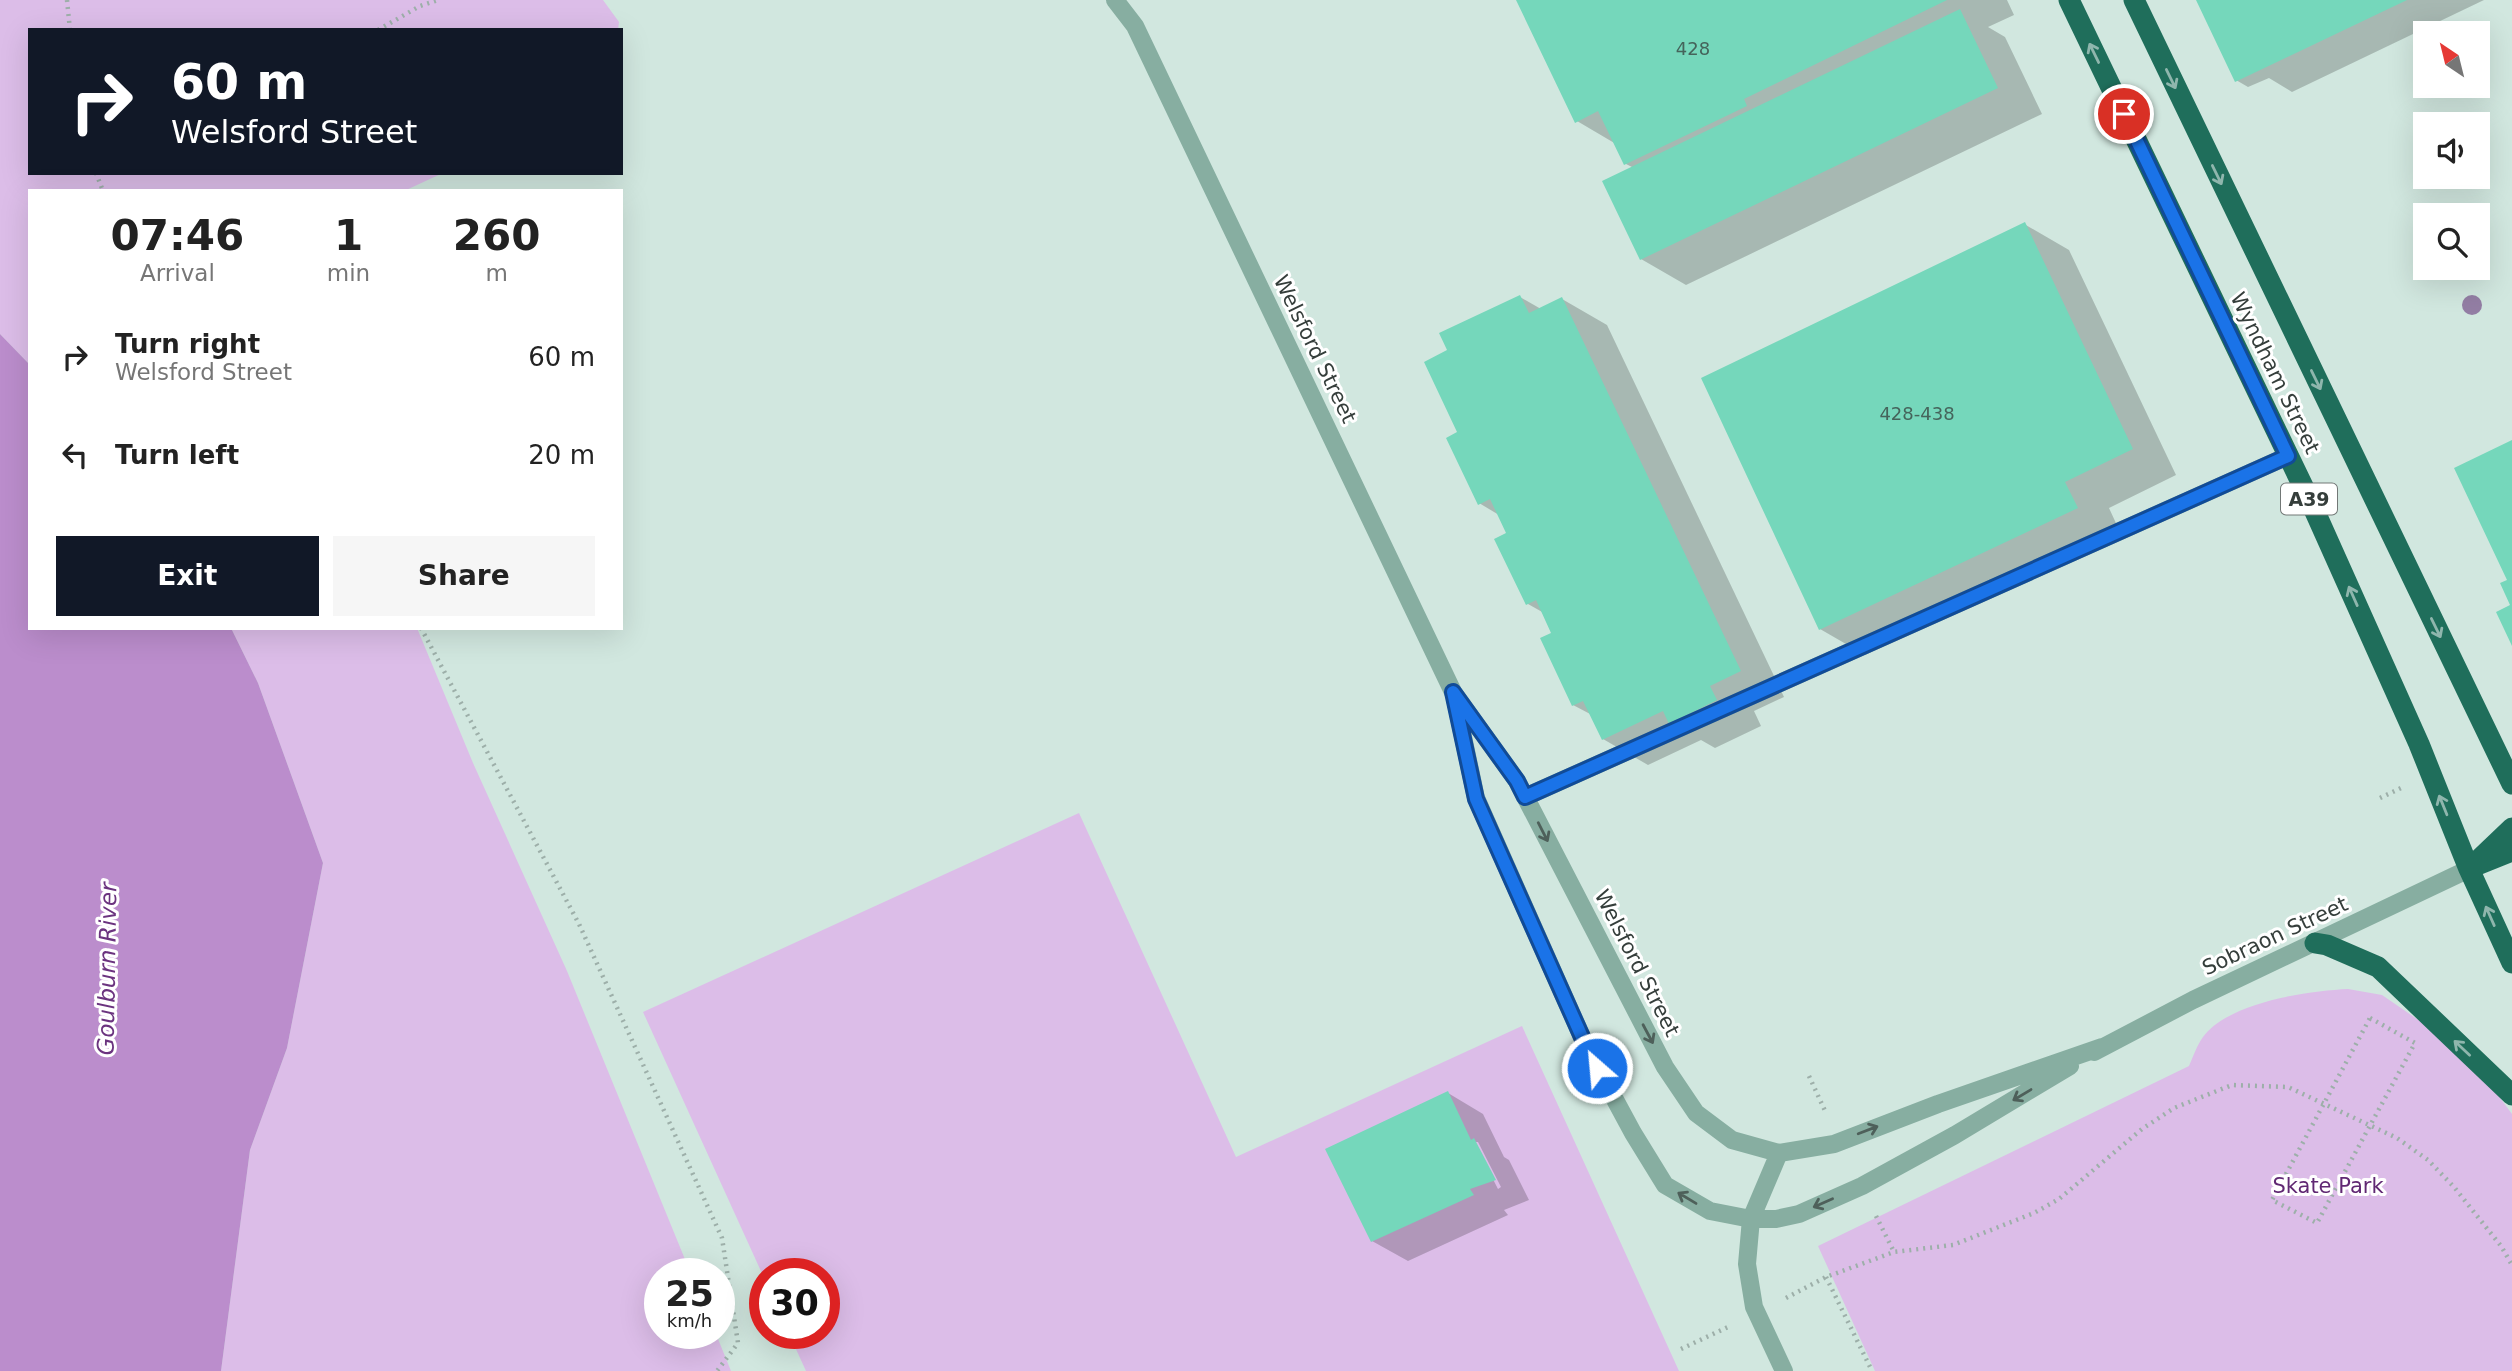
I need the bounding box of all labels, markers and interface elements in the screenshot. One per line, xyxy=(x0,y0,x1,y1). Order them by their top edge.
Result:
north arrow xyxy=(2413,21,2490,98)
map controls xyxy=(2413,21,2490,280)
house number: 428 xyxy=(1676,38,1710,59)
one-way arrow xyxy=(2087,43,2101,64)
text: 60 m xyxy=(171,54,307,111)
icon: right xyxy=(56,56,147,147)
one-way arrow xyxy=(2165,68,2178,89)
pin xyxy=(2094,84,2154,144)
icon: arrive xyxy=(2105,95,2143,133)
button: sound xyxy=(2413,112,2490,189)
text: Welsford Street xyxy=(171,113,417,151)
one-way arrow xyxy=(2211,164,2224,185)
button: search xyxy=(2413,203,2490,280)
text: 07:46 xyxy=(111,211,244,260)
text: 1 xyxy=(334,211,363,260)
text: 260 xyxy=(453,211,540,260)
text: Arrival xyxy=(140,260,215,286)
text: min xyxy=(327,260,370,286)
text: m xyxy=(485,260,508,286)
street label: Welsford Street xyxy=(1269,271,1361,427)
street label: Wyndham Street xyxy=(2226,288,2324,458)
text: Turn right xyxy=(115,329,260,359)
icon: right xyxy=(56,338,94,376)
text: 60 m xyxy=(528,342,595,372)
text: Welsford Street xyxy=(115,359,292,385)
one-way arrow xyxy=(2310,369,2323,390)
house number: 428-438 xyxy=(1879,403,1955,424)
icon: left xyxy=(56,436,94,474)
text: Turn left xyxy=(115,440,239,470)
text: 20 m xyxy=(528,440,595,470)
road number: A39 xyxy=(2281,484,2337,514)
button: Exit xyxy=(56,536,319,616)
button: Share xyxy=(333,536,595,616)
one-way arrow xyxy=(2346,586,2359,608)
one-way arrow xyxy=(2431,618,2444,639)
one-way arrow xyxy=(2436,795,2449,817)
one-way arrow xyxy=(1537,821,1550,842)
water label: Goulburn River xyxy=(92,881,122,1056)
street label: Welsford Street xyxy=(1590,886,1684,1040)
street label: Sobraon Street xyxy=(2198,892,2352,980)
one-way arrow xyxy=(2483,906,2496,927)
one-way arrow xyxy=(1641,1023,1655,1044)
position arrow xyxy=(1560,1031,1634,1105)
one-way arrow xyxy=(2454,1039,2471,1056)
one-way arrow xyxy=(2013,1088,2033,1102)
one-way arrow xyxy=(1857,1123,1879,1136)
park label: Skate Park xyxy=(2272,1174,2384,1198)
one-way arrow xyxy=(1678,1190,1698,1204)
one-way arrow xyxy=(1813,1197,1834,1210)
speed limit sign: 30 xyxy=(749,1258,840,1349)
text: 25 xyxy=(665,1274,714,1314)
text: km/h xyxy=(667,1310,712,1331)

